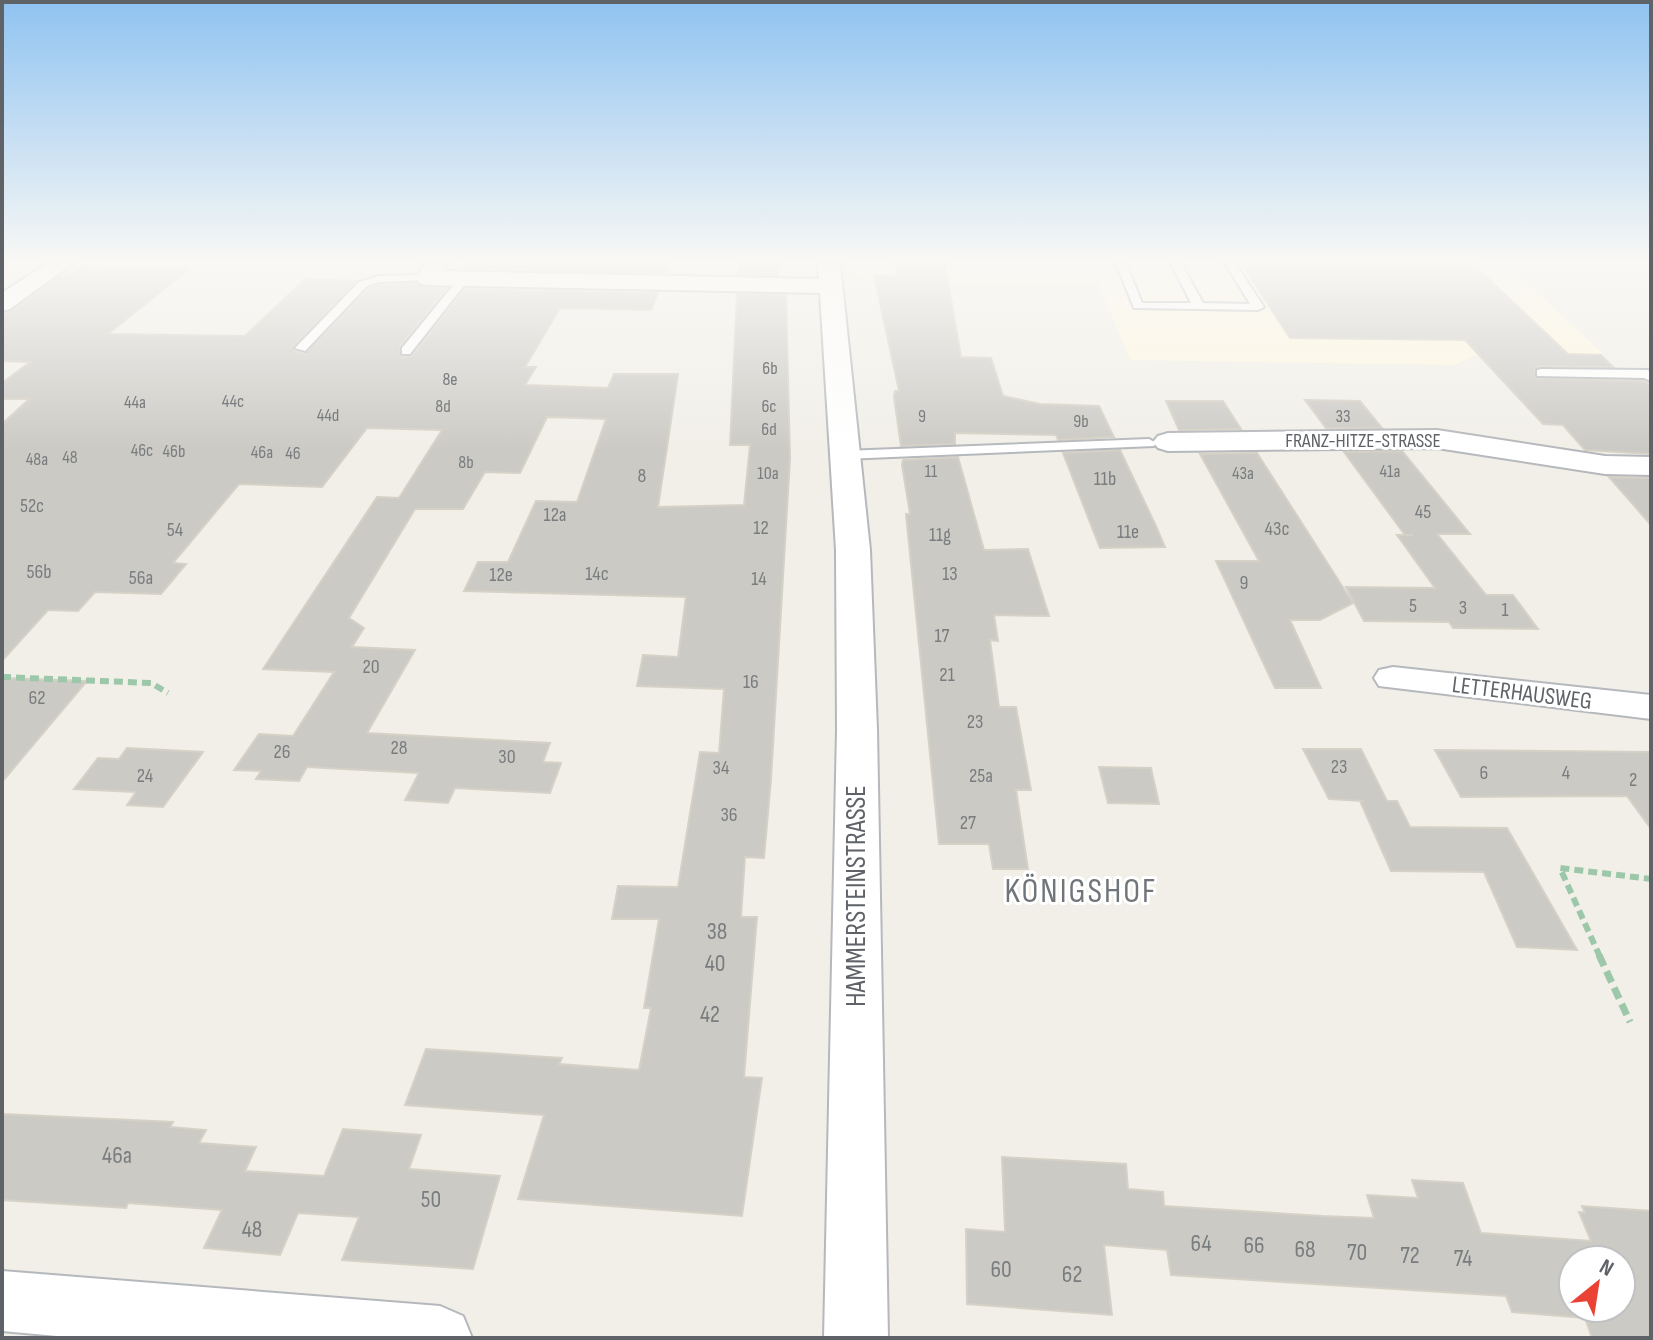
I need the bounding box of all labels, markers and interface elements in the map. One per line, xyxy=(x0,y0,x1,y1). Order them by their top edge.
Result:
house number: 6b xyxy=(762,358,778,379)
house number: 8e xyxy=(442,369,458,390)
house number: 44c xyxy=(222,391,244,412)
house number: 44a xyxy=(124,392,146,413)
house number: 8d xyxy=(435,396,451,417)
house number: 6c xyxy=(761,396,777,417)
house number: 44d xyxy=(317,405,339,426)
house number: 9 xyxy=(918,406,926,427)
house number: 33 xyxy=(1335,406,1351,427)
house number: 9b xyxy=(1073,411,1089,432)
house number: 6d xyxy=(761,419,777,440)
street label: FRANZ-HITZE-STRASSE xyxy=(1285,429,1441,453)
house number: 46c xyxy=(131,440,153,461)
house number: 46b xyxy=(163,441,185,462)
house number: 46a xyxy=(251,442,273,463)
house number: 46 xyxy=(285,443,301,464)
house number: 48 xyxy=(62,447,78,468)
house number: 48a xyxy=(26,449,48,470)
house number: 8b xyxy=(458,452,474,473)
house number: 11 xyxy=(925,461,938,482)
house number: 41a xyxy=(1380,461,1401,482)
house number: 10a xyxy=(757,463,779,484)
house number: 43a xyxy=(1232,463,1254,484)
house number: 8 xyxy=(638,464,646,488)
house number: 11b xyxy=(1094,467,1116,491)
house number: 52c xyxy=(20,494,44,518)
house number: 45 xyxy=(1415,500,1431,524)
house number: 12a xyxy=(543,503,567,527)
house number: 12 xyxy=(753,516,769,540)
house number: 43c xyxy=(1265,517,1289,541)
house number: 54 xyxy=(167,518,183,542)
house number: 11e xyxy=(1117,520,1139,544)
house number: 11g xyxy=(929,523,951,547)
house number: 56b xyxy=(26,560,52,584)
house number: 14c xyxy=(585,562,609,586)
house number: 13 xyxy=(942,562,958,586)
house number: 12e xyxy=(489,563,513,587)
house number: 56a xyxy=(129,566,153,590)
house number: 14 xyxy=(751,567,767,591)
house number: 9 xyxy=(1240,571,1248,595)
house number: 5 xyxy=(1409,594,1417,618)
house number: 3 xyxy=(1459,596,1467,620)
house number: 1 xyxy=(1502,598,1509,622)
house number: 17 xyxy=(935,624,949,648)
house number: 20 xyxy=(362,655,380,679)
house number: 21 xyxy=(939,663,955,687)
house number: 16 xyxy=(743,670,759,694)
street label: LETTERHAUSWEG xyxy=(1450,670,1594,716)
house number: 62 xyxy=(28,686,46,710)
house number: 23 xyxy=(967,710,983,734)
house number: 28 xyxy=(391,736,408,760)
house number: 26 xyxy=(274,740,291,764)
house number: 30 xyxy=(498,745,516,769)
house number: 23 xyxy=(1331,755,1347,779)
house number: 34 xyxy=(713,756,729,780)
house number: 6 xyxy=(1480,761,1488,785)
house number: 4 xyxy=(1562,761,1570,785)
house number: 24 xyxy=(137,764,153,788)
house number: 25a xyxy=(969,764,993,788)
house number: 2 xyxy=(1629,768,1637,792)
street label: HAMMERSTEINSTRASSE xyxy=(840,785,873,1007)
house number: 36 xyxy=(720,803,738,827)
house number: 27 xyxy=(960,811,976,835)
district label: KÖNIGSHOF xyxy=(1005,871,1157,912)
house number: 38 xyxy=(707,917,727,946)
house number: 40 xyxy=(705,949,725,978)
house number: 42 xyxy=(700,1000,720,1029)
house number: 46a xyxy=(102,1141,132,1170)
house number: 50 xyxy=(421,1185,441,1214)
house number: 48 xyxy=(242,1215,262,1244)
house number: 64 xyxy=(1191,1229,1211,1258)
house number: 66 xyxy=(1243,1231,1265,1260)
house number: 68 xyxy=(1294,1235,1316,1264)
house number: 70 xyxy=(1347,1238,1367,1267)
house number: 72 xyxy=(1400,1241,1420,1270)
house number: 74 xyxy=(1454,1244,1472,1273)
north arrow xyxy=(1557,1244,1637,1324)
text: N xyxy=(1594,1253,1618,1283)
house number: 60 xyxy=(990,1255,1012,1284)
house number: 62 xyxy=(1062,1260,1082,1289)

